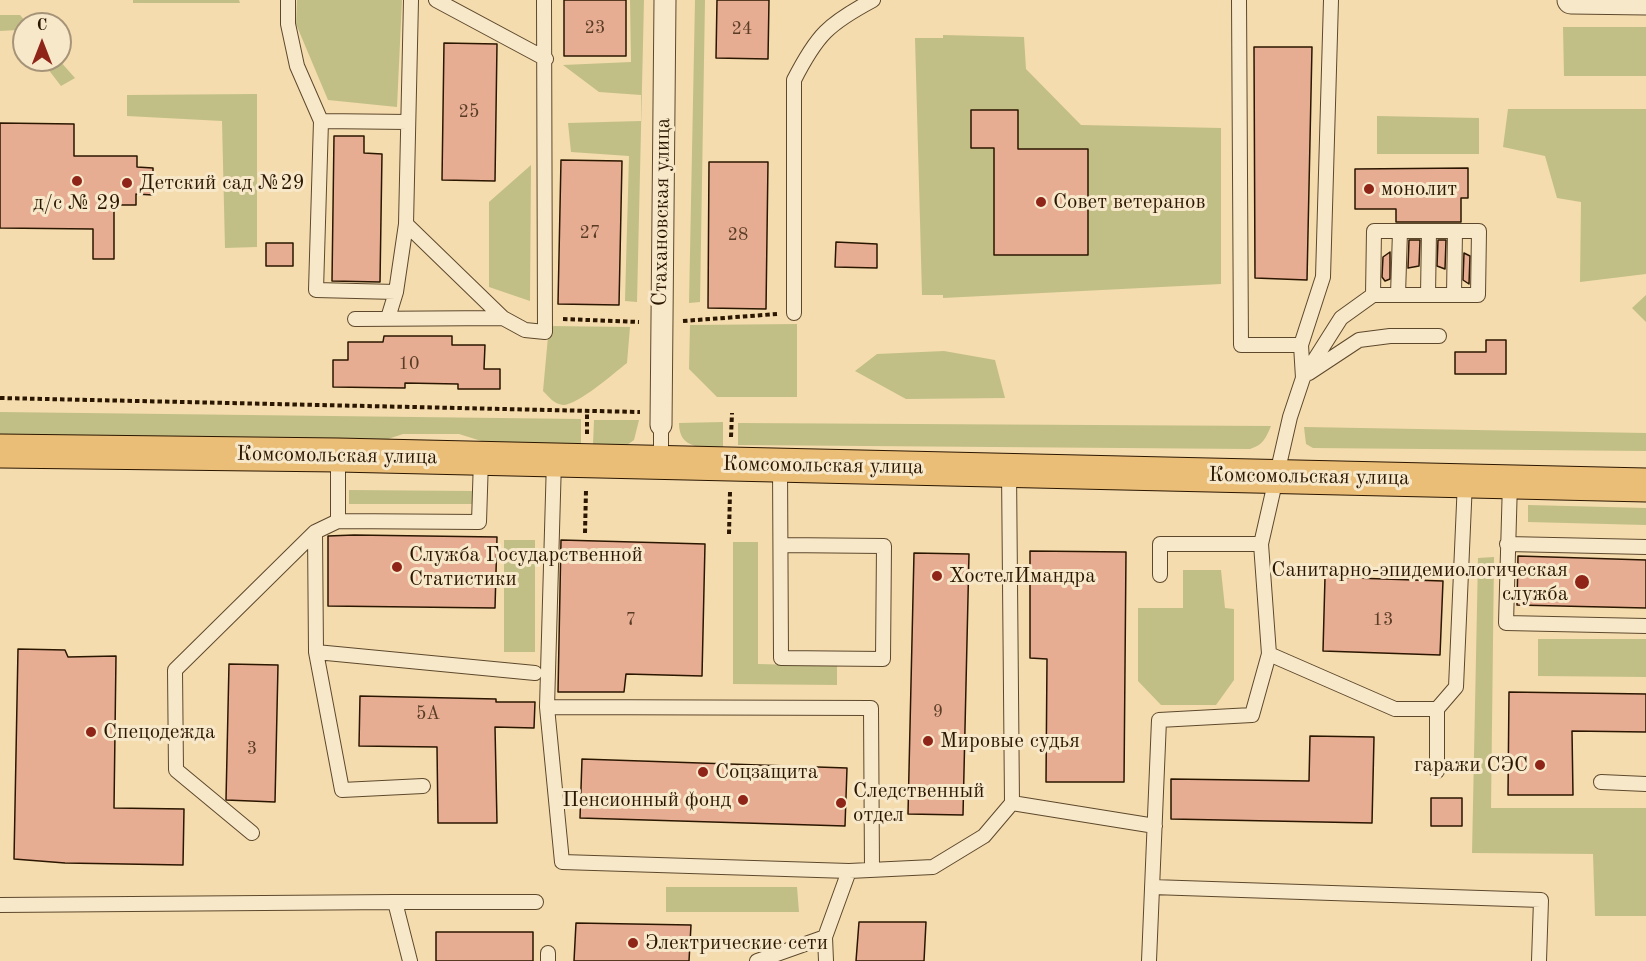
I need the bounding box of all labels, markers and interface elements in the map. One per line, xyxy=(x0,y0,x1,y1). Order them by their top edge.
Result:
north arrow xyxy=(12,12,72,72)
house number: 23 xyxy=(585,17,605,39)
text: С xyxy=(37,18,47,34)
house number: 24 xyxy=(732,18,752,40)
house number: 25 xyxy=(459,101,479,123)
street label: Стахановская улица xyxy=(648,118,676,306)
place label: Детский сад №29 xyxy=(139,170,305,196)
marker: д/с № 29 xyxy=(70,174,84,188)
marker: Детский сад №29 xyxy=(120,176,134,190)
place label: монолит xyxy=(1381,176,1457,202)
marker: монолит xyxy=(1362,182,1376,196)
place label: Совет ветеранов xyxy=(1053,189,1206,215)
place label: д/с № 29 xyxy=(33,190,121,216)
marker: Совет ветеранов xyxy=(1034,195,1048,209)
house number: 27 xyxy=(580,222,600,244)
house number: 28 xyxy=(728,224,748,246)
house number: 10 xyxy=(399,353,419,375)
street label: Комсомольская улица xyxy=(236,442,438,470)
street label: Комсомольская улица xyxy=(722,452,924,480)
street label: Комсомольская улица xyxy=(1208,463,1410,491)
place label: Служба Государственной Статистики xyxy=(409,542,643,592)
place label: Санитарно-эпидемиологическая служба xyxy=(1271,557,1568,607)
marker: Служба Государственной Статистики xyxy=(390,560,404,574)
place label: ХостелИмандра xyxy=(949,563,1096,589)
marker: ХостелИмандра xyxy=(930,569,944,583)
marker: Санитарно-эпидемиологическая служба xyxy=(1573,573,1591,591)
house number: 7 xyxy=(626,609,636,631)
house number: 13 xyxy=(1373,609,1393,631)
house number: 9 xyxy=(933,701,943,723)
house number: 5А xyxy=(416,703,440,725)
place label: Спецодежда xyxy=(103,719,215,745)
marker: Спецодежда xyxy=(84,725,98,739)
place label: Мировые судья xyxy=(940,728,1080,754)
marker: Мировые судья xyxy=(921,734,935,748)
house number: 3 xyxy=(247,738,257,760)
place label: гаражи СЭС xyxy=(1414,752,1528,778)
marker: гаражи СЭС xyxy=(1533,758,1547,772)
place label: Соцзащита xyxy=(715,759,818,785)
marker: Соцзащита xyxy=(696,765,710,779)
place label: Следственный отдел xyxy=(853,778,985,828)
place label: Пенсионный фонд xyxy=(562,787,731,813)
marker: Пенсионный фонд xyxy=(736,793,750,807)
marker: Следственный отдел xyxy=(834,796,848,810)
place label: Электрические сети xyxy=(645,930,828,956)
marker: Электрические сети xyxy=(626,936,640,950)

